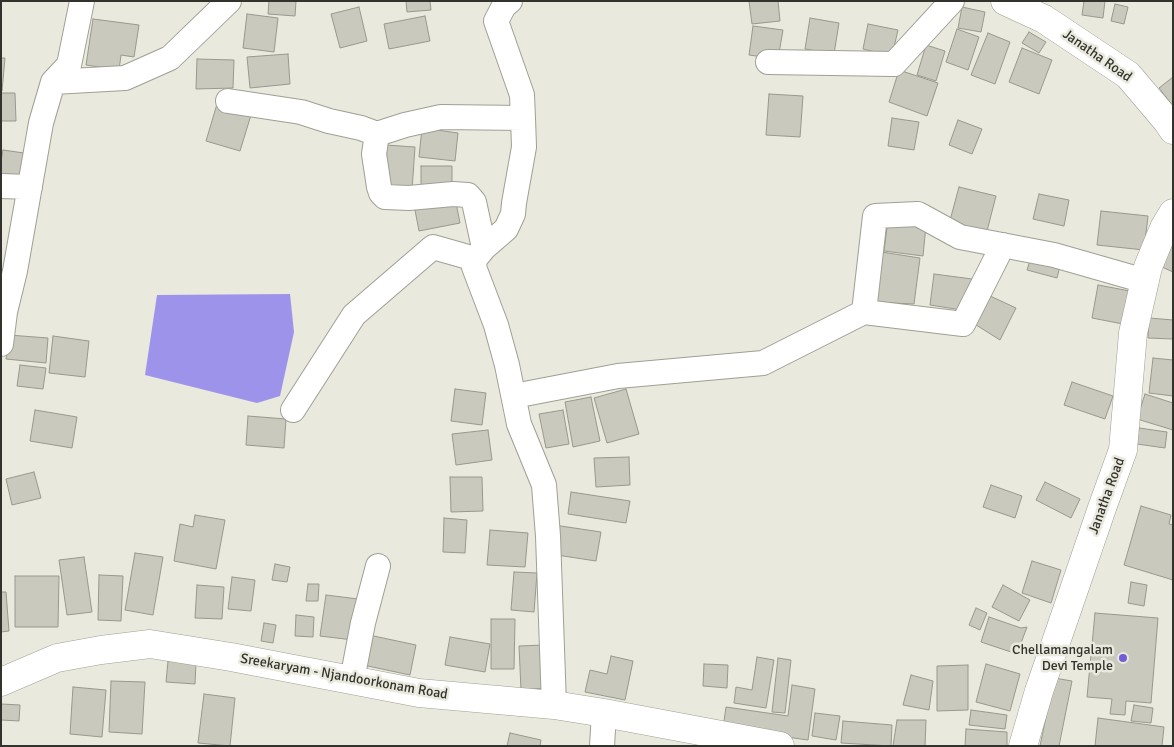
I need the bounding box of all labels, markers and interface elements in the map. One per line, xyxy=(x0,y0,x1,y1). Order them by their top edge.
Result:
street label: Janatha Road xyxy=(1059,26,1135,86)
street label: Janatha Road xyxy=(1085,455,1129,537)
place label: Chellamangalam Devi Temple xyxy=(1012,642,1113,674)
street label: Sreekaryam - Njandoorkonam Road xyxy=(239,650,449,704)
marker: Chellamangalam Devi Temple xyxy=(1117,652,1129,664)

